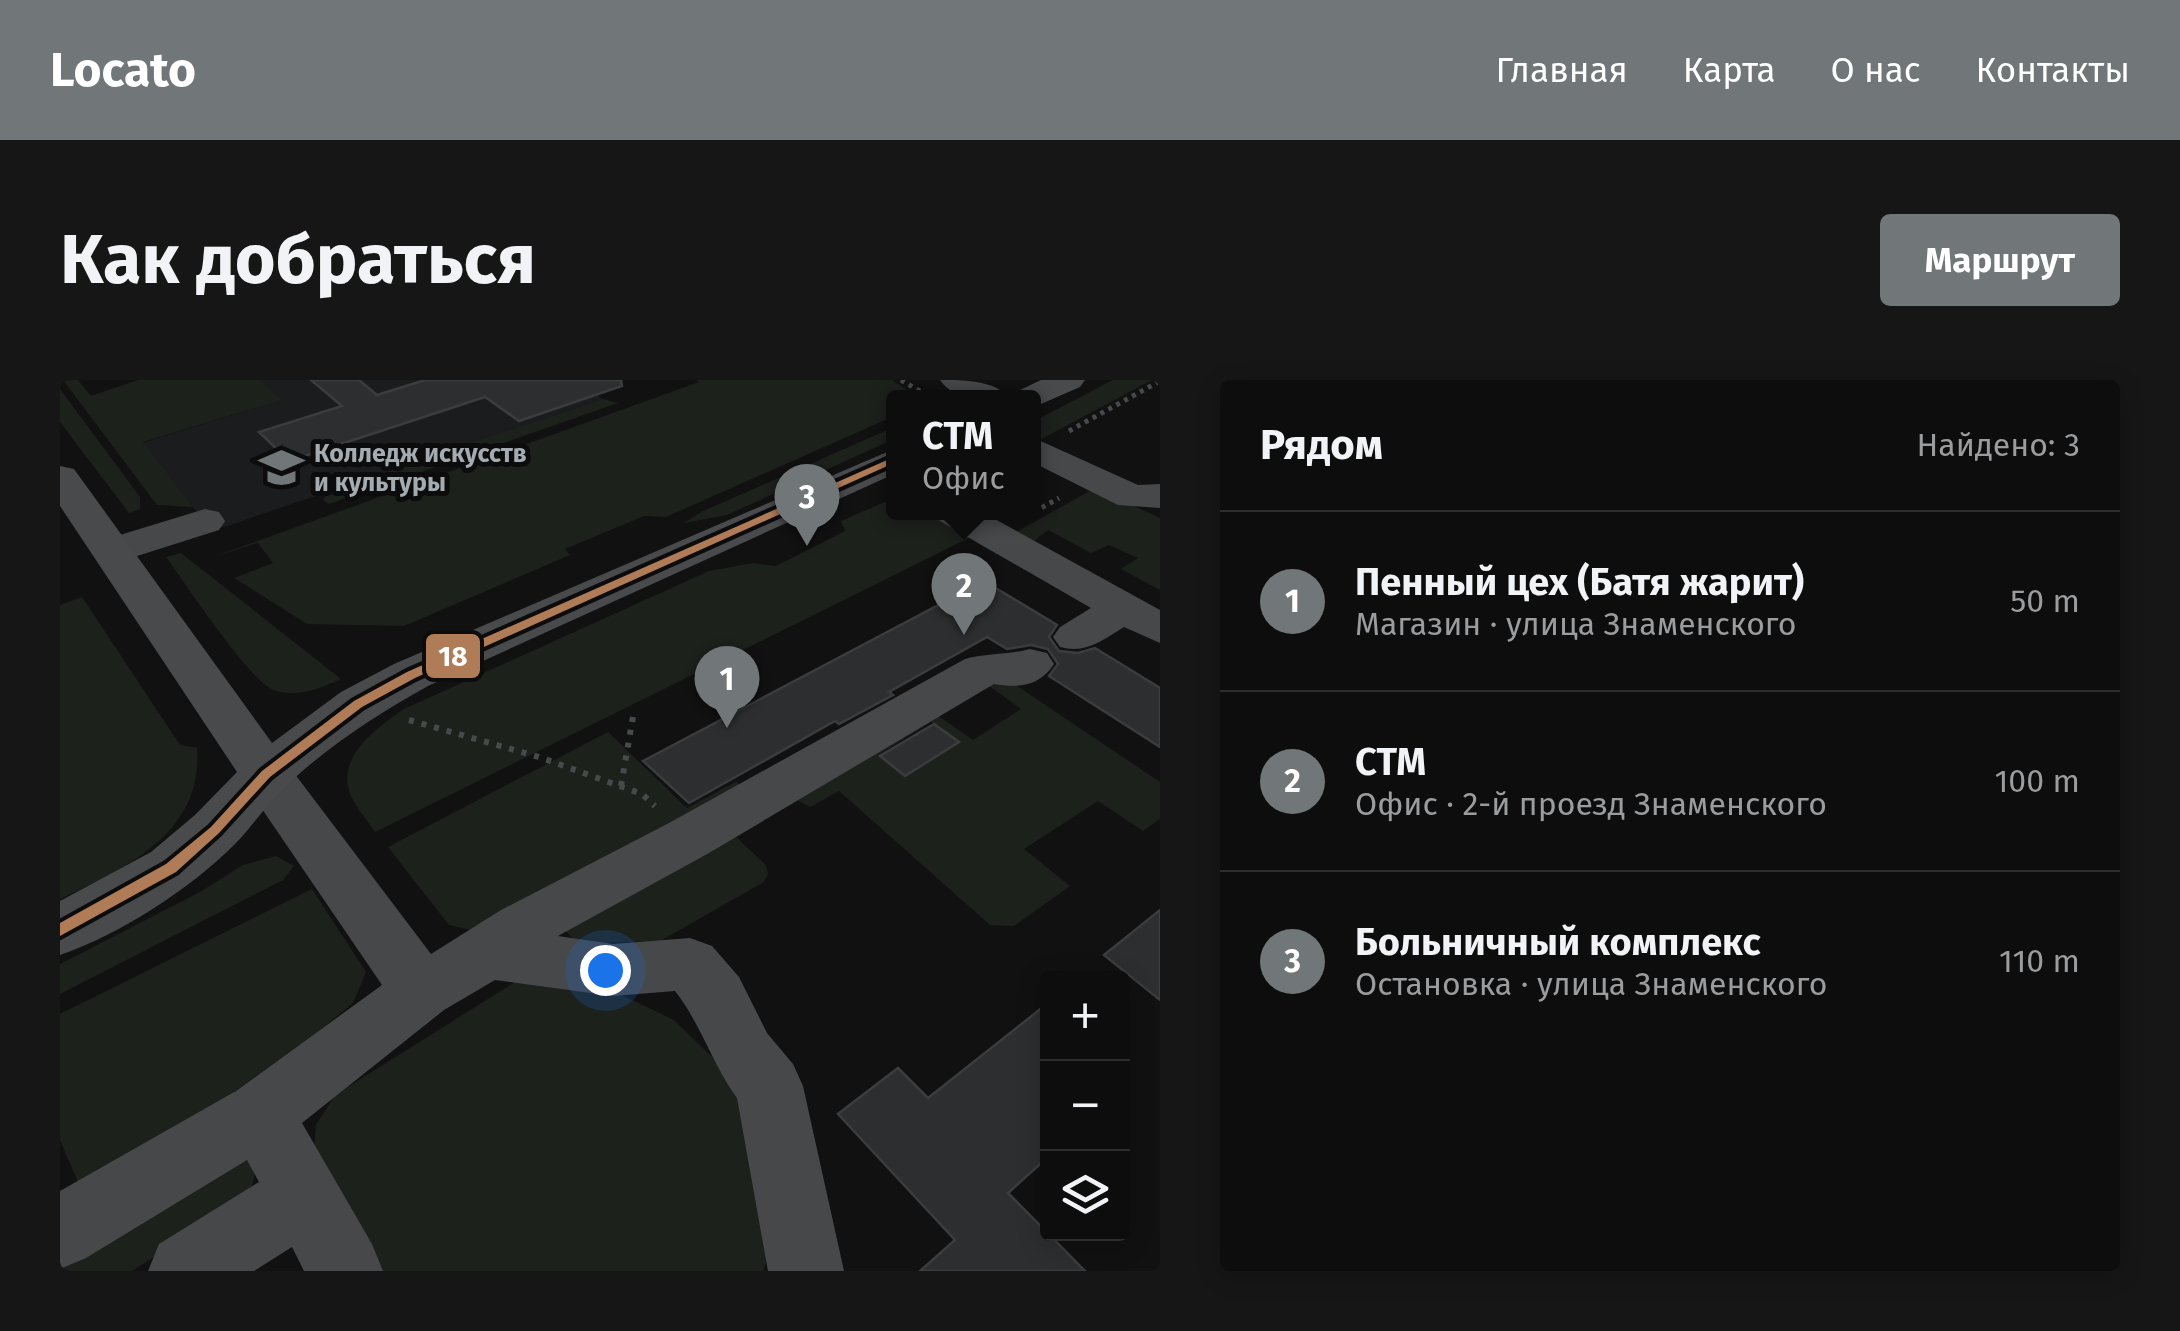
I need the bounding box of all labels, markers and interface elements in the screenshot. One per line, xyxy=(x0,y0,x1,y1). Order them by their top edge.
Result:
text: Locato xyxy=(50,41,196,99)
text: Главная xyxy=(1496,49,1628,91)
text: Карта xyxy=(1683,49,1776,91)
text: О нас xyxy=(1831,49,1921,91)
text: Контакты xyxy=(1976,49,2130,91)
button: Маршрут xyxy=(1880,214,2120,306)
text: Как добраться xyxy=(60,218,536,302)
popup xyxy=(886,390,1041,520)
text: СТМ xyxy=(922,413,993,459)
text: Рядом xyxy=(1260,420,1383,470)
text: Найдено: 3 xyxy=(1917,426,2080,464)
place label: Колледж искусств и культуры xyxy=(314,439,527,498)
school or university icon: Колледж искусств и культуры xyxy=(257,443,305,491)
text: Офис xyxy=(922,459,1005,497)
pin: 3 xyxy=(774,464,840,546)
pin: 2 xyxy=(932,552,996,635)
text: Пенный цех (Батя жарит) xyxy=(1355,559,1804,605)
text: 1 xyxy=(1285,582,1300,620)
text: 50 m xyxy=(2010,582,2080,620)
text: Магазин · улица Знаменского xyxy=(1355,605,1796,643)
line badge: 18 xyxy=(424,632,482,680)
text: 18 xyxy=(438,640,468,673)
pin: 1 xyxy=(694,646,760,728)
text: СТМ xyxy=(1355,739,1426,785)
text: 2 xyxy=(1284,762,1301,800)
text: 100 m xyxy=(1995,762,2080,800)
text: Офис · 2-й проезд Знаменского xyxy=(1355,785,1827,823)
text: Больничный комплекс xyxy=(1355,919,1761,965)
text: 3 xyxy=(1284,942,1301,980)
text: 110 m xyxy=(1999,942,2080,980)
your location xyxy=(580,945,631,996)
text: Остановка · улица Знаменского xyxy=(1355,965,1827,1003)
map controls xyxy=(1040,971,1130,1241)
button: + xyxy=(1040,971,1130,1061)
button: − xyxy=(1040,1061,1130,1151)
button: layers xyxy=(1040,1151,1130,1241)

